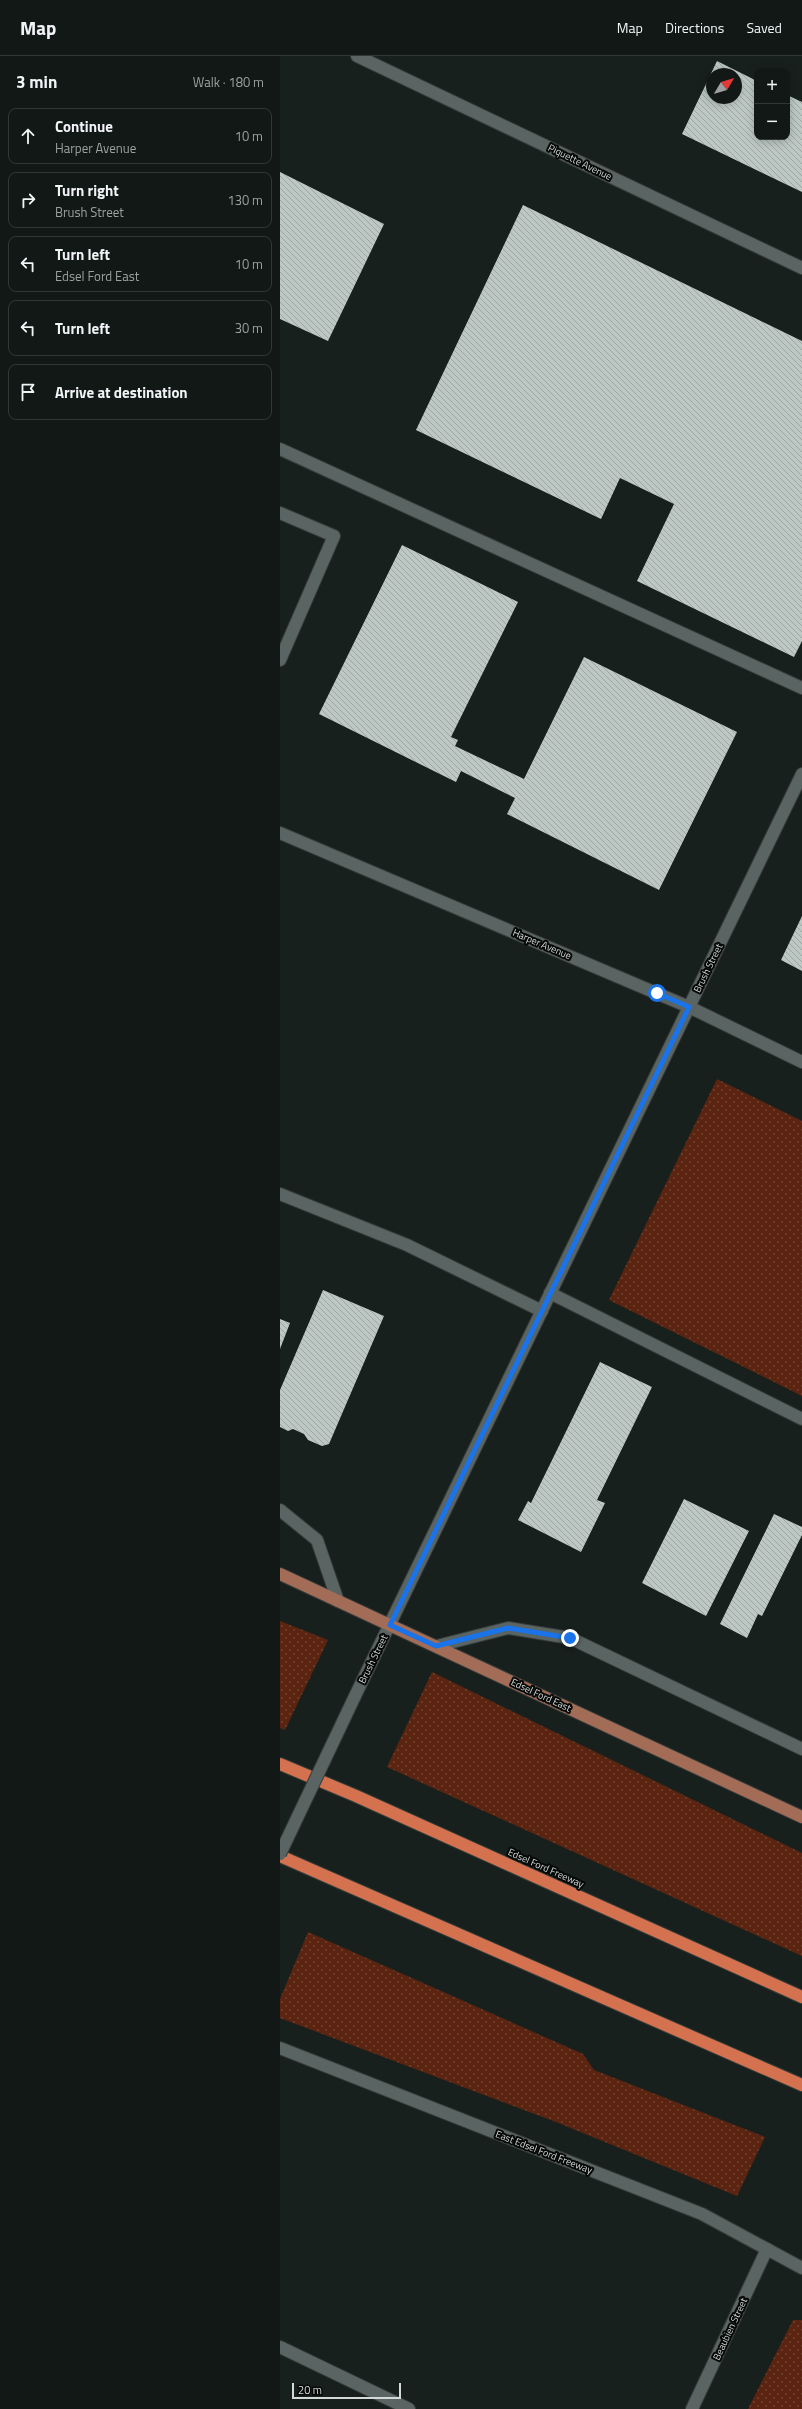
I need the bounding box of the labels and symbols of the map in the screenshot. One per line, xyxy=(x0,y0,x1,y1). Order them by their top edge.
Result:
north arrow xyxy=(706,68,742,104)
street label: Piquette Avenue xyxy=(546,140,614,184)
street label: Harper Avenue xyxy=(510,925,574,963)
street label: Brush Street xyxy=(690,940,727,995)
route start xyxy=(648,984,666,1002)
route end xyxy=(561,1629,579,1647)
street label: Brush Street xyxy=(355,1631,392,1686)
street label: Edsel Ford East xyxy=(508,1675,574,1716)
street label: Edsel Ford Freeway xyxy=(506,1844,587,1892)
street label: East Edsel Ford Freeway xyxy=(493,2127,595,2177)
street label: Beaubien Street xyxy=(709,2295,751,2363)
scale bar xyxy=(292,2381,401,2400)

